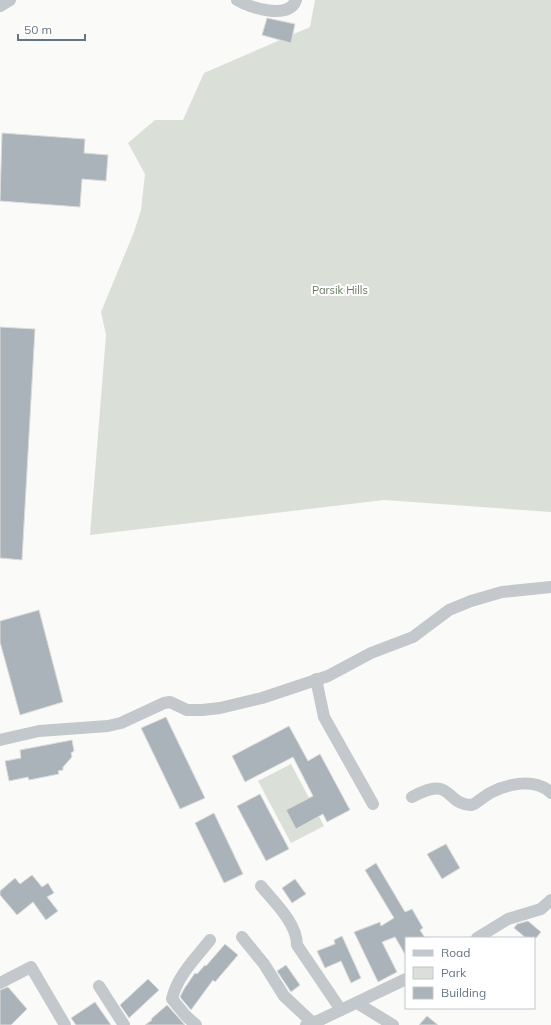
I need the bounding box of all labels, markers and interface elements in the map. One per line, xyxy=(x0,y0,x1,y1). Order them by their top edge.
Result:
scale bar xyxy=(18,16,85,42)
text: 50 m xyxy=(24,22,52,37)
park label: Parsik Hills xyxy=(312,283,368,297)
legend xyxy=(405,937,535,1009)
text: Road xyxy=(441,945,470,960)
text: Park xyxy=(441,965,467,980)
text: Building xyxy=(441,985,486,1000)

